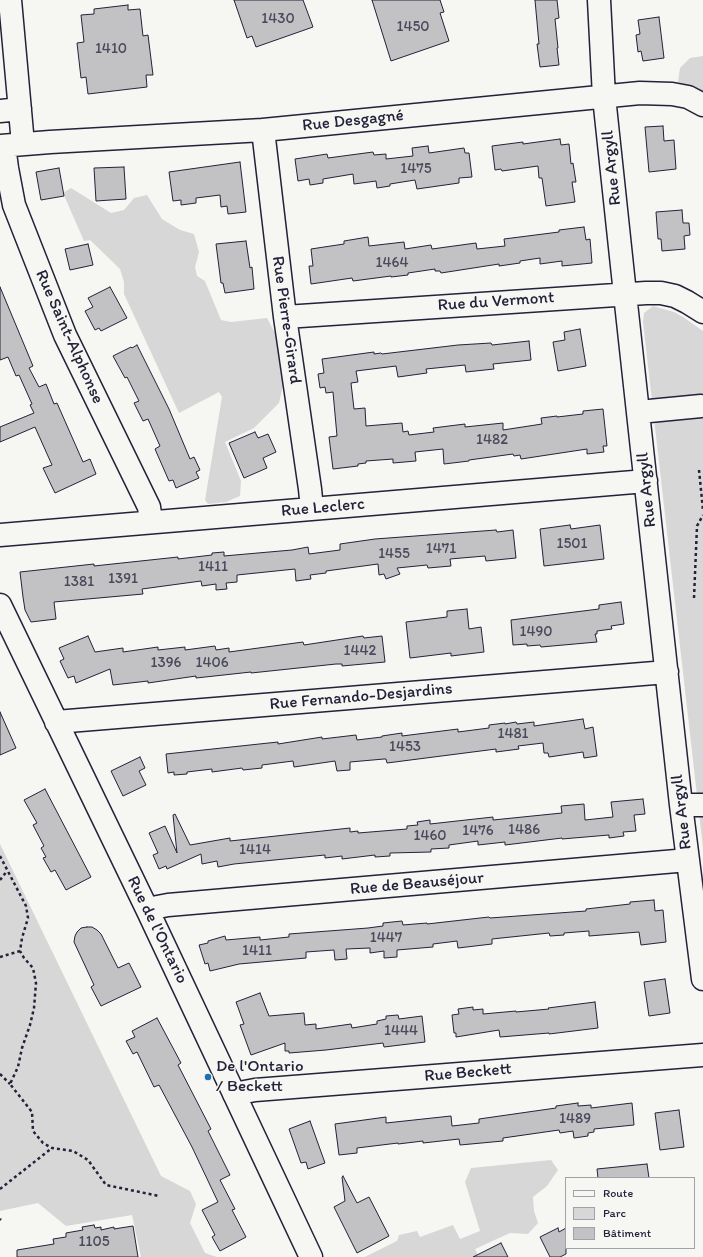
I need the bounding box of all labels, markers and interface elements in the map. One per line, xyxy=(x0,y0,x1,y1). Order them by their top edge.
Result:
house number: 1430 xyxy=(261,10,295,28)
house number: 1450 xyxy=(396,18,430,36)
house number: 1410 xyxy=(95,40,127,58)
street label: Rue Desgagné xyxy=(301,106,405,136)
street label: Rue Argyll xyxy=(598,129,626,207)
house number: 1475 xyxy=(400,160,432,178)
house number: 1464 xyxy=(376,254,408,272)
street label: Rue Pierre-Girard xyxy=(267,255,305,385)
street label: Rue Saint-Alphonse xyxy=(30,267,108,407)
street label: Rue du Vermont xyxy=(437,288,555,316)
house number: 1482 xyxy=(476,431,508,449)
street label: Rue Argyll xyxy=(633,451,661,529)
street label: Rue Leclerc xyxy=(280,494,366,522)
house number: 1501 xyxy=(556,535,588,553)
house number: 1471 xyxy=(426,540,456,558)
house number: 1455 xyxy=(378,545,410,563)
house number: 1411 xyxy=(198,558,228,576)
house number: 1391 xyxy=(108,570,138,588)
house number: 1381 xyxy=(64,573,94,591)
house number: 1490 xyxy=(519,623,553,641)
house number: 1442 xyxy=(344,642,376,660)
house number: 1396 xyxy=(151,654,181,672)
house number: 1406 xyxy=(195,654,229,672)
street label: Rue Fernando-Desjardins xyxy=(269,679,453,715)
house number: 1481 xyxy=(497,725,529,743)
house number: 1453 xyxy=(389,738,421,756)
street label: Rue Argyll xyxy=(667,773,697,851)
house number: 1486 xyxy=(508,821,540,839)
house number: 1476 xyxy=(462,822,494,840)
house number: 1460 xyxy=(413,827,447,845)
house number: 1414 xyxy=(239,841,271,859)
street label: Rue de Beauséjour xyxy=(349,868,485,900)
street label: Rue de l'Ontario xyxy=(122,873,192,987)
house number: 1447 xyxy=(370,929,402,947)
house number: 1411 xyxy=(242,942,272,960)
house number: 1444 xyxy=(384,1022,418,1040)
place label: De l'Ontario / Beckett xyxy=(216,1057,304,1097)
street label: Rue Beckett xyxy=(424,1059,512,1087)
marker: De l'Ontario / Beckett xyxy=(203,1072,213,1082)
house number: 1489 xyxy=(559,1110,591,1128)
legend xyxy=(565,1177,695,1249)
text: Route xyxy=(603,1186,633,1200)
text: Parc xyxy=(603,1206,626,1220)
text: Bâtiment xyxy=(603,1226,651,1240)
house number: 1105 xyxy=(78,1233,110,1251)

